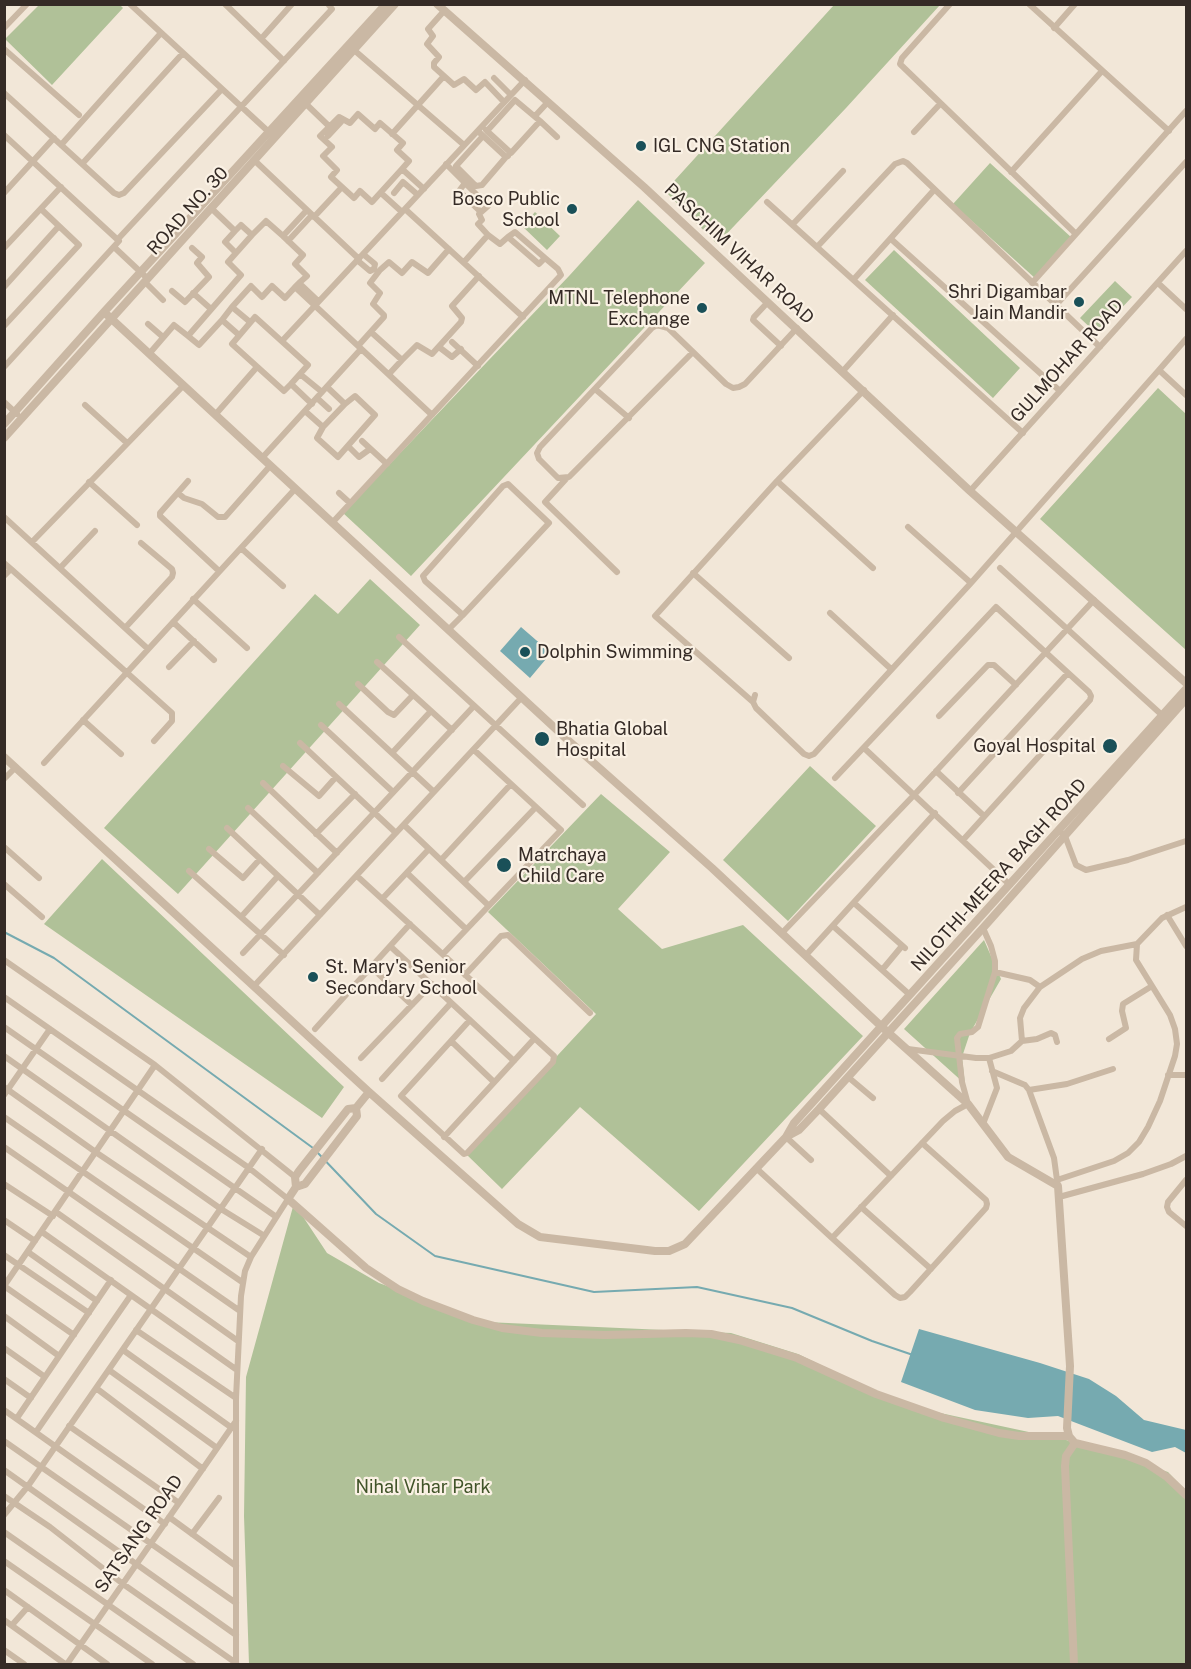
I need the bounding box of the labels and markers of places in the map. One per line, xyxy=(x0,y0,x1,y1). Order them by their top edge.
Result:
place label: IGL CNG Station xyxy=(653,135,790,157)
marker: IGL CNG Station xyxy=(634,139,648,153)
place label: Bosco Public School xyxy=(452,188,560,230)
marker: Bosco Public School xyxy=(565,202,579,216)
place label: Shri Digambar Jain Mandir xyxy=(948,281,1067,324)
place label: MTNL Telephone Exchange xyxy=(548,287,690,330)
marker: Shri Digambar Jain Mandir xyxy=(1072,295,1086,309)
marker: MTNL Telephone Exchange xyxy=(695,301,709,315)
place label: Dolphin Swimming xyxy=(537,641,694,663)
marker: Dolphin Swimming xyxy=(518,645,532,659)
place label: Bhatia Global Hospital xyxy=(556,718,668,760)
marker: Bhatia Global Hospital xyxy=(533,730,551,748)
place label: Goyal Hospital xyxy=(973,735,1096,757)
marker: Goyal Hospital xyxy=(1101,737,1119,755)
place label: Matrchaya Child Care xyxy=(518,844,606,886)
marker: Matrchaya Child Care xyxy=(495,856,513,874)
place label: St. Mary's Senior Secondary School xyxy=(325,956,477,998)
marker: St. Mary's Senior Secondary School xyxy=(306,970,320,984)

